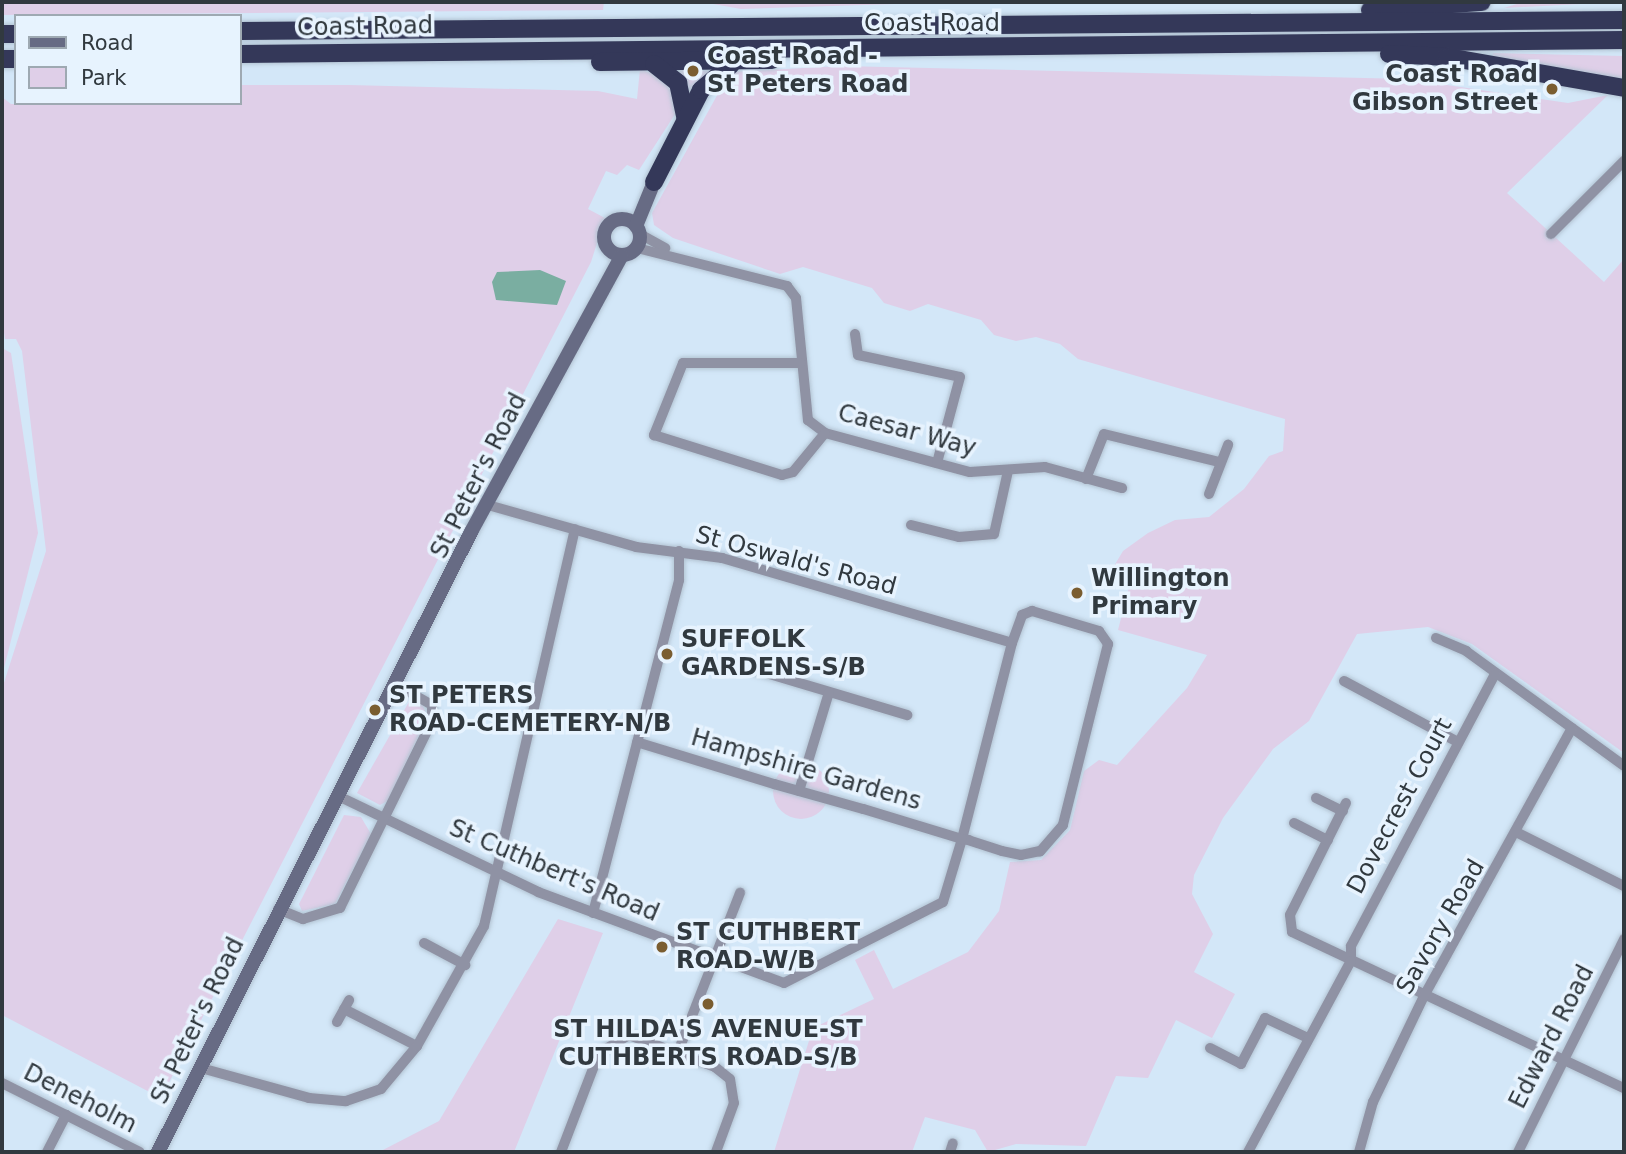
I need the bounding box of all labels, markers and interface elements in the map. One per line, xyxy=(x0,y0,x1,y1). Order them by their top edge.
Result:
street label: Coast Road xyxy=(864,10,1000,38)
street label: Coast Road xyxy=(297,11,433,43)
legend xyxy=(14,14,242,105)
text: Road xyxy=(81,31,134,55)
place label: Coast Road - St Peters Road xyxy=(707,43,909,99)
place label: Coast Road Gibson Street xyxy=(1352,61,1538,117)
marker: Coast Road - St Peters Road xyxy=(685,63,701,79)
text: Park xyxy=(81,66,126,90)
marker: Coast Road Gibson Street xyxy=(1544,81,1560,97)
street label: St Peter's Road xyxy=(425,389,533,563)
street label: Caesar Way xyxy=(835,399,979,463)
street label: St Oswald's Road xyxy=(692,520,900,602)
place label: Willington Primary xyxy=(1091,565,1230,621)
marker: Willington Primary xyxy=(1069,585,1085,601)
place label: SUFFOLK GARDENS-S/B xyxy=(681,626,866,682)
marker: SUFFOLK GARDENS-S/B xyxy=(659,646,675,662)
place label: ST PETERS ROAD-CEMETERY-N/B xyxy=(389,682,671,738)
marker: ST PETERS ROAD-CEMETERY-N/B xyxy=(367,702,383,718)
street label: Dovecrest Court xyxy=(1342,713,1458,899)
street label: Hampshire Gardens xyxy=(688,723,924,817)
street label: St Cuthbert's Road xyxy=(445,814,663,928)
street label: Savory Road xyxy=(1391,855,1491,999)
place label: ST CUTHBERT ROAD-W/B xyxy=(676,919,860,975)
street label: St Peter's Road xyxy=(145,933,251,1109)
marker: ST CUTHBERT ROAD-W/B xyxy=(654,939,670,955)
street label: Edward Road xyxy=(1503,960,1601,1114)
marker: ST HILDA'S AVENUE-ST CUTHBERTS ROAD-S/B xyxy=(700,996,716,1012)
place label: ST HILDA'S AVENUE-ST CUTHBERTS ROAD-S/B xyxy=(553,1016,863,1072)
street label: Deneholm xyxy=(19,1058,141,1140)

